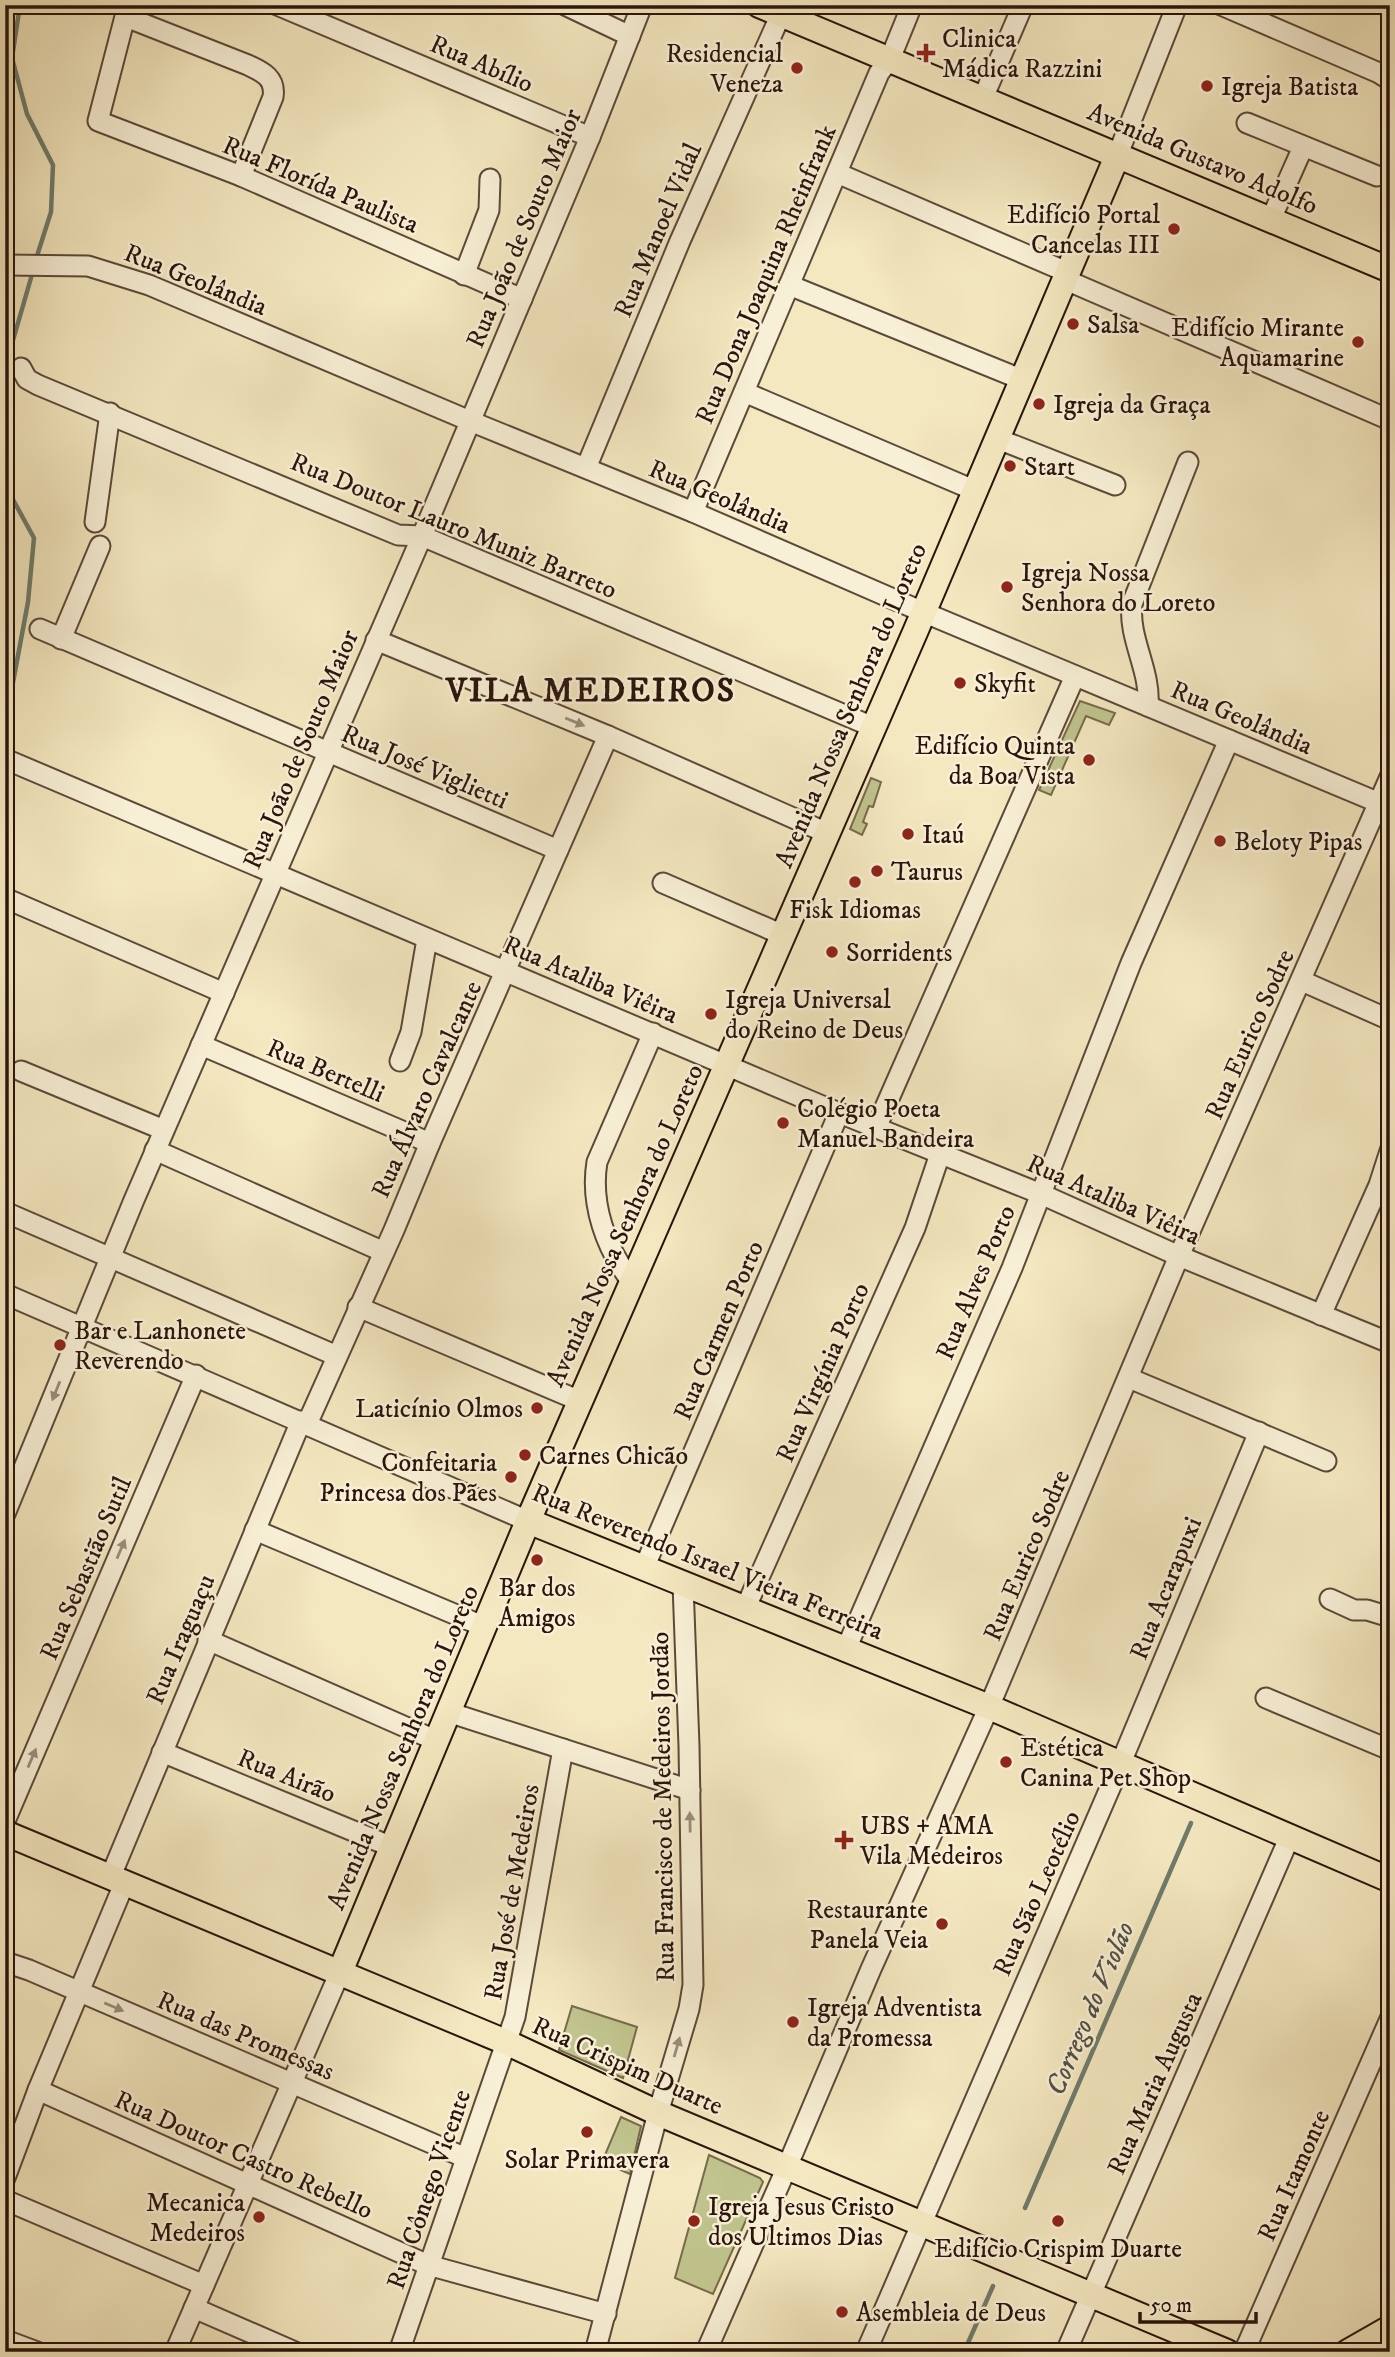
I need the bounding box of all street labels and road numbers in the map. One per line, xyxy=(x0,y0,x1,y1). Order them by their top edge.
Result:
street label: Rua Abílio xyxy=(425,28,538,101)
street label: Avenida Gustavo Adolfo xyxy=(1082,96,1323,223)
street label: Rua João de Souto Maior xyxy=(459,104,590,353)
street label: Rua Dona Joaquina Rheinfrank xyxy=(688,120,845,429)
street label: Rua Florída Paulista xyxy=(217,129,423,242)
street label: Rua Manoel Vidal xyxy=(607,138,710,323)
street label: Rua Geolândia xyxy=(119,237,272,324)
street label: Rua Doutor Lauro Muniz Barreto xyxy=(285,446,621,607)
street label: Rua Geolândia xyxy=(643,453,795,542)
street label: Avenida Nossa Senhora do Loreto xyxy=(768,538,935,873)
street label: Rua João de Souto Maior xyxy=(236,625,367,874)
street label: Rua Geolândia xyxy=(1165,674,1317,763)
street label: Rua José Viglietti xyxy=(336,717,513,817)
street label: Rua Ataliba Viêira xyxy=(498,929,683,1032)
street label: Rua Eurico Sodre xyxy=(1198,944,1303,1125)
street label: Rua Álvaro Cavalcante xyxy=(364,975,490,1203)
street label: Rua Bertelli xyxy=(262,1032,389,1111)
street label: Avenida Nossa Senhora do Loreto xyxy=(539,1059,712,1392)
street label: Rua Ataliba Viêira xyxy=(1021,1147,1205,1253)
street label: Rua Alves Porto xyxy=(929,1200,1024,1365)
street label: Rua Carmen Porto xyxy=(667,1236,772,1425)
street label: Rua Virgínia Porto xyxy=(769,1278,878,1468)
street label: Rua Eurico Sodre xyxy=(976,1465,1078,1646)
street label: Rua Sebastião Sutil xyxy=(33,1472,140,1665)
street label: Rua Reverendo Israel Vieira Ferreira xyxy=(527,1477,888,1648)
street label: Rua Acarapuxi xyxy=(1123,1512,1210,1665)
street label: Rua Iraguaçu xyxy=(139,1570,224,1710)
street label: Avenida Nossa Senhora do Loreto xyxy=(320,1580,487,1915)
street label: Rua Francisco de Medeiros Jordão xyxy=(644,1631,683,1982)
street label: Rua Airão xyxy=(232,1742,340,1811)
street label: Rua José de Medeiros xyxy=(477,1782,548,2003)
street label: Rua São Leotélio xyxy=(986,1806,1089,1982)
street label: Rua das Promessas xyxy=(152,1984,339,2089)
street label: Rua Maria Augusta xyxy=(1100,1987,1210,2180)
street label: Rua Crispim Duarte xyxy=(527,2010,728,2123)
street label: Rua Doutor Castro Rebello xyxy=(109,2083,378,2227)
street label: Rua Cônego Vicente xyxy=(380,2085,479,2294)
street label: Rua Itamonte xyxy=(1251,2105,1338,2247)

